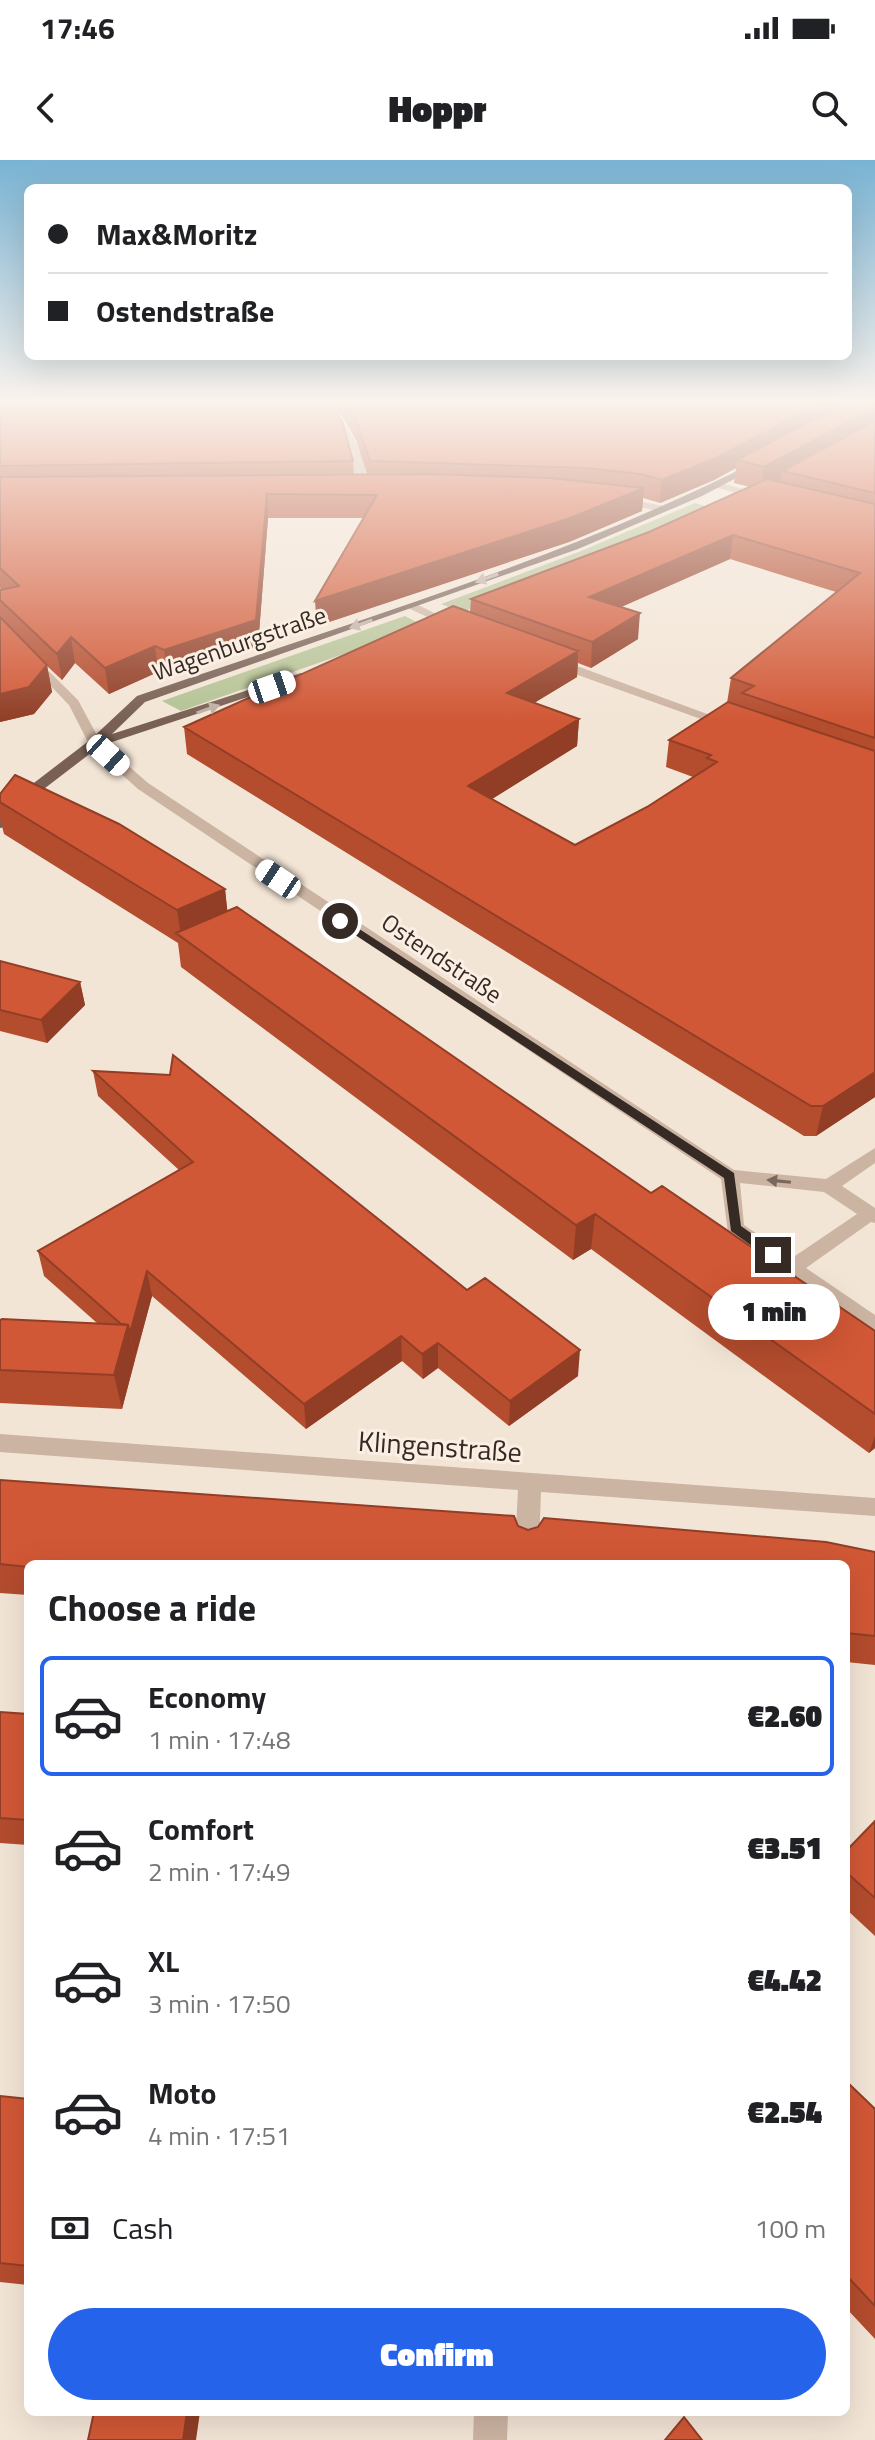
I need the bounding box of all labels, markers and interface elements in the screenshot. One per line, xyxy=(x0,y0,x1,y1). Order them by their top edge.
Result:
text: 17:46 xyxy=(40,5,115,51)
text: Hoppr xyxy=(388,81,487,136)
icon: back xyxy=(24,86,68,130)
icon: search xyxy=(807,86,851,130)
text: Max&Moritz xyxy=(96,211,257,257)
text: Ostendstraße xyxy=(96,288,274,334)
one-way arrow xyxy=(475,573,499,585)
street label: Wagenburgstraße xyxy=(147,596,331,690)
one-way arrow xyxy=(349,618,373,630)
car xyxy=(245,668,299,706)
one-way arrow xyxy=(196,702,220,714)
car xyxy=(82,730,134,780)
car xyxy=(251,856,305,902)
route start xyxy=(322,903,358,939)
street label: Ostendstraße xyxy=(374,904,510,1012)
one-way arrow xyxy=(766,1174,791,1187)
route end xyxy=(755,1237,791,1273)
callout: 1 min xyxy=(707,1283,839,1339)
text: 1 min xyxy=(742,1292,806,1331)
street label: Klingenstraße xyxy=(357,1419,523,1473)
text: Choose a ride xyxy=(48,1580,256,1635)
text: Economy xyxy=(148,1674,266,1720)
icon: car xyxy=(52,1680,124,1752)
text: €2.60 xyxy=(748,1693,822,1739)
text: 1 min · 17:48 xyxy=(148,1720,291,1759)
text: Comfort xyxy=(148,1806,254,1852)
icon: car xyxy=(52,1812,124,1884)
text: €3.51 xyxy=(748,1825,822,1871)
text: 2 min · 17:49 xyxy=(148,1852,291,1891)
text: XL xyxy=(148,1938,179,1984)
icon: car xyxy=(52,1944,124,2016)
text: €4.42 xyxy=(748,1957,822,2003)
text: 3 min · 17:50 xyxy=(148,1984,291,2023)
text: Moto xyxy=(148,2070,216,2116)
icon: car xyxy=(52,2076,124,2148)
text: €2.54 xyxy=(748,2089,822,2135)
text: 4 min · 17:51 xyxy=(148,2116,291,2155)
text: Cash xyxy=(112,2205,173,2251)
icon: cash xyxy=(48,2206,92,2250)
text: 100 m xyxy=(755,2209,826,2248)
button: Confirm xyxy=(48,2308,826,2400)

